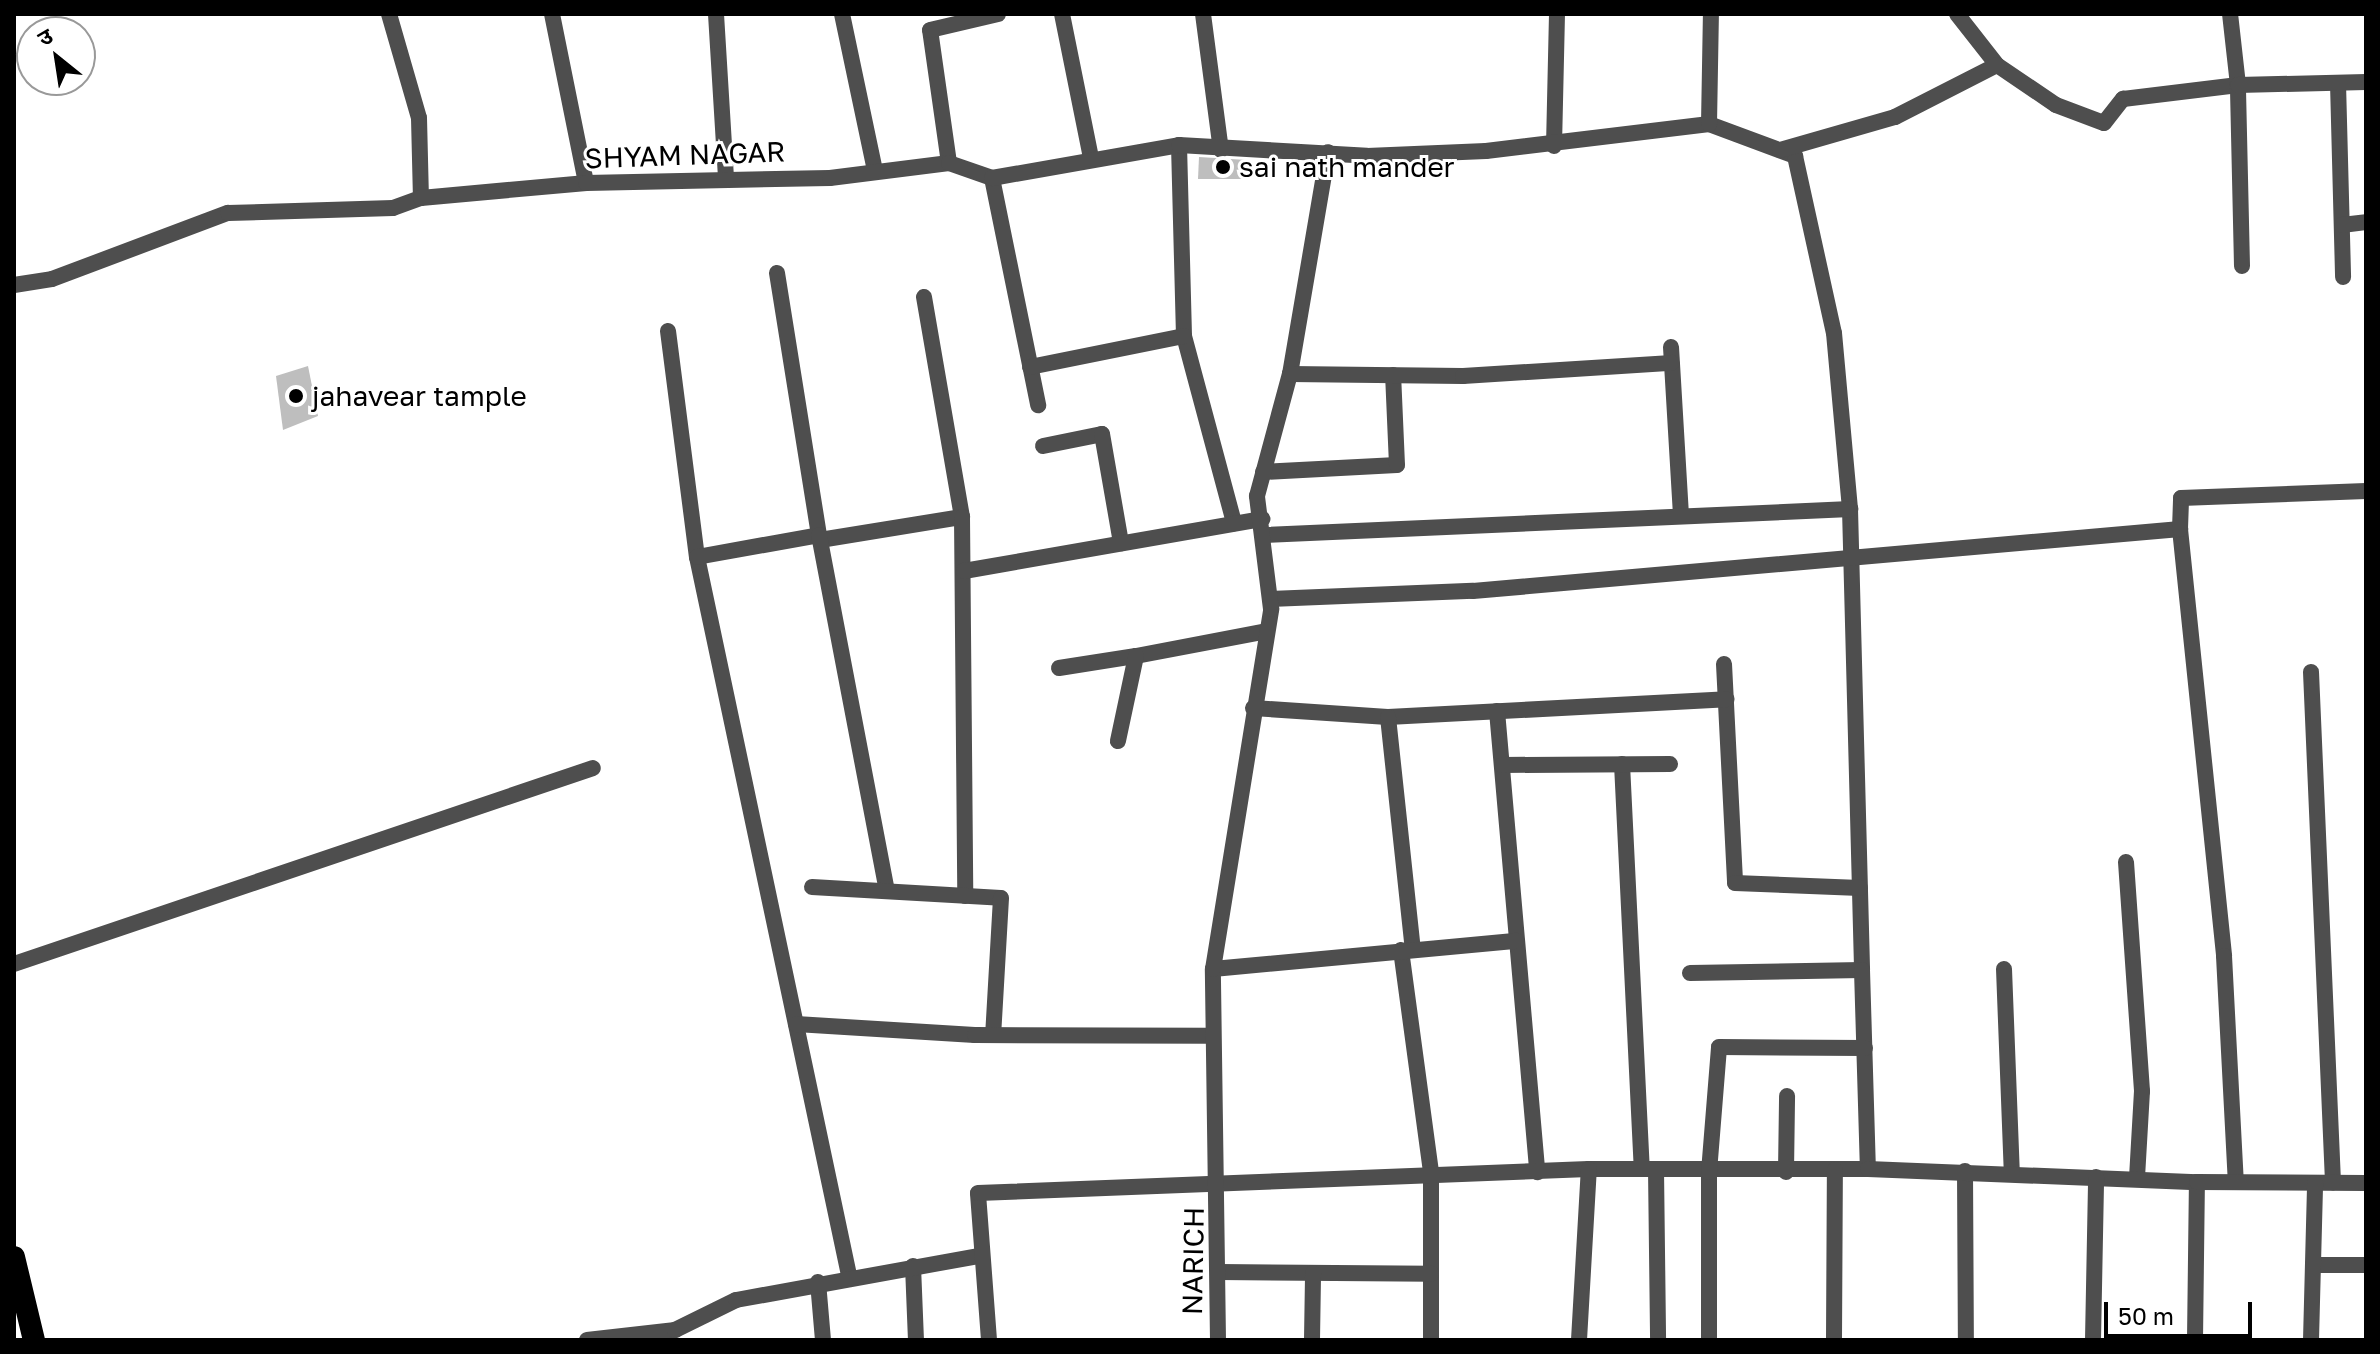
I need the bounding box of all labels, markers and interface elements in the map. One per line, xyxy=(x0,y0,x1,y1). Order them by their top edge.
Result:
north arrow xyxy=(16,16,96,96)
text: उ xyxy=(32,22,57,51)
street label: SHYAM NAGAR xyxy=(584,135,786,175)
place label: sai nath mander xyxy=(1239,150,1455,184)
marker: sai nath mander xyxy=(1214,158,1232,176)
place label: jahavear tample xyxy=(312,379,527,413)
marker: jahavear tample xyxy=(287,387,305,405)
street label: NARICH xyxy=(1175,1207,1211,1315)
scale bar xyxy=(2108,1286,2256,1336)
text: 50 m xyxy=(2118,1301,2174,1330)

